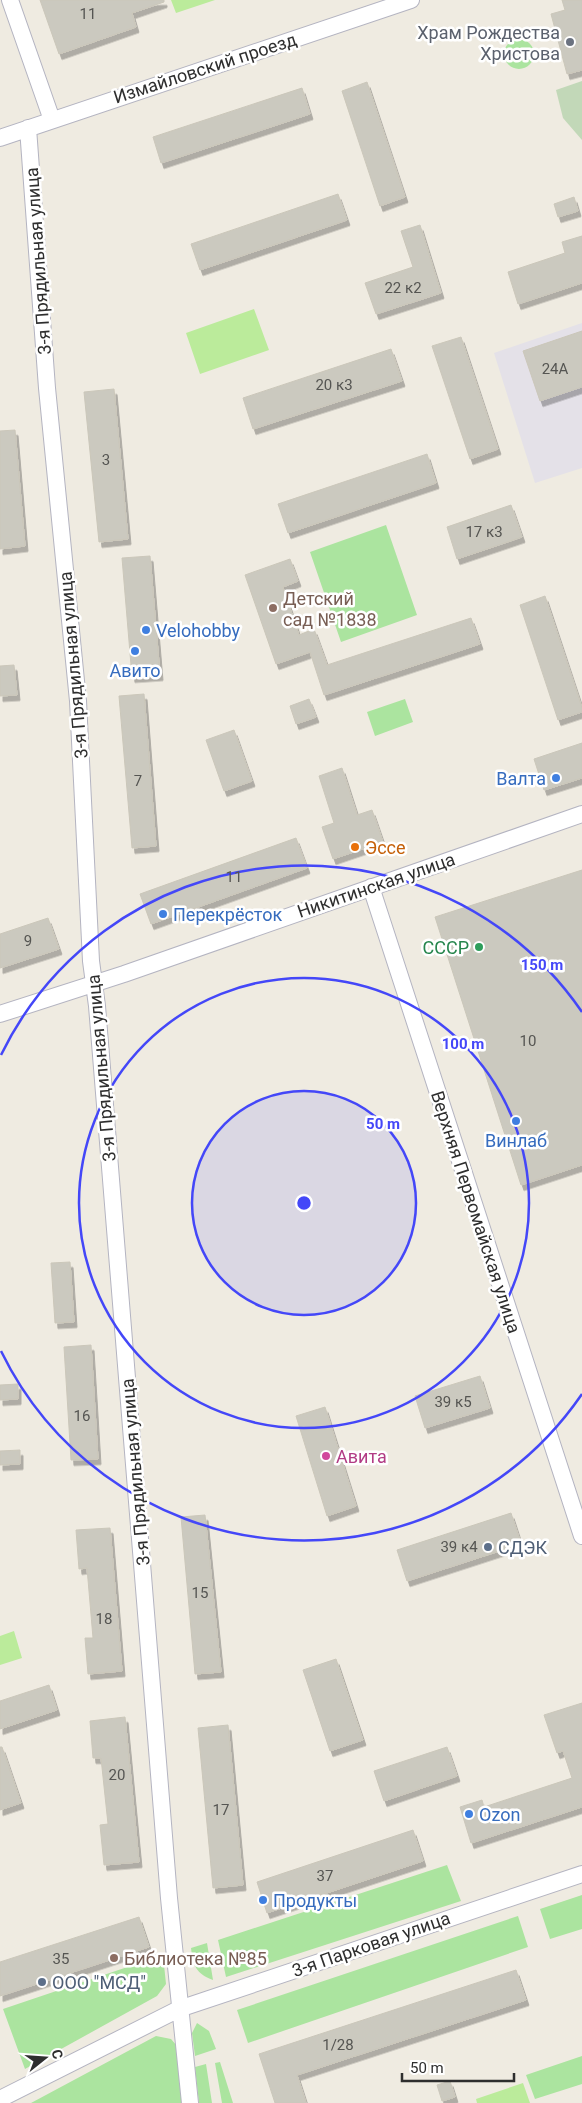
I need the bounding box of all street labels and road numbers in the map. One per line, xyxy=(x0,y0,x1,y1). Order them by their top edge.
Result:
street label: Измайловский проезд xyxy=(111,28,299,108)
street label: 3-я Прядильная улица xyxy=(21,167,55,355)
street label: 3-я Прядильная улица xyxy=(54,571,92,759)
street label: Никитинская улица xyxy=(294,848,458,922)
street label: 3-я Прядильная улица xyxy=(82,974,120,1162)
street label: Верхняя Первомайская улица xyxy=(427,1088,525,1336)
street label: 3-я Прядильная улица xyxy=(116,1378,154,1566)
street label: 3-я Парковая улица xyxy=(289,1907,453,1981)

